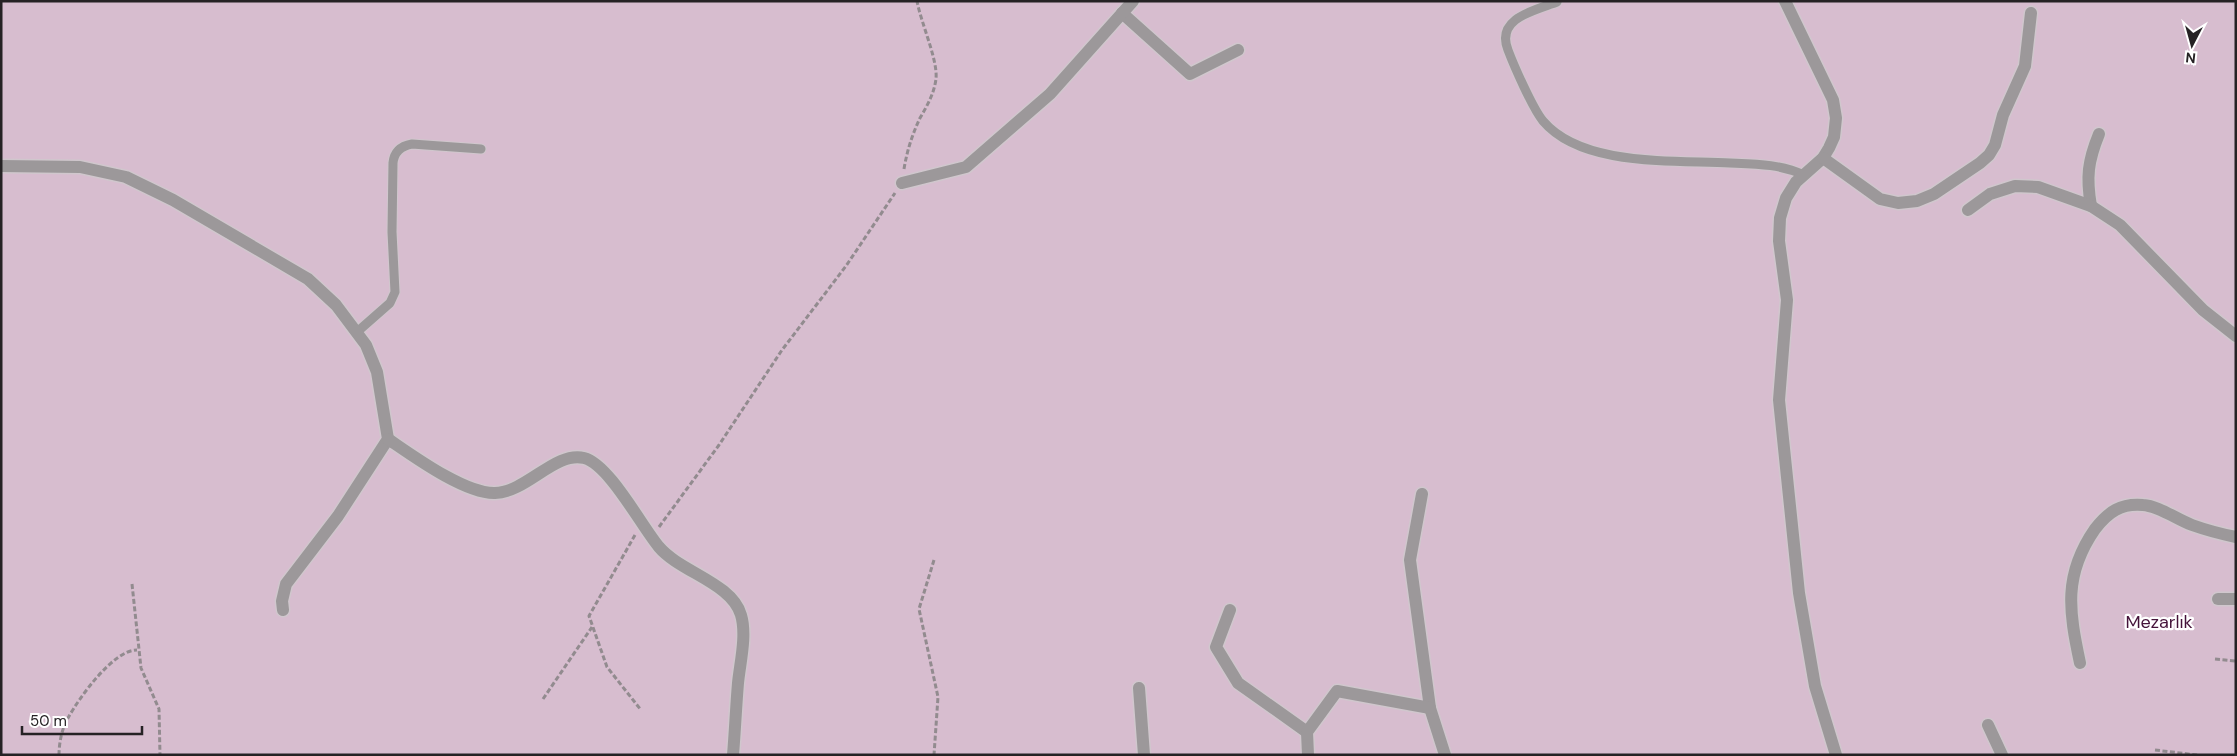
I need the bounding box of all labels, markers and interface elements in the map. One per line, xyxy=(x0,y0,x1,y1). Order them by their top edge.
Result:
north arrow xyxy=(2167,20,2217,70)
text: N xyxy=(2185,48,2197,67)
park label: Mezarlık xyxy=(2125,610,2193,634)
scale bar xyxy=(22,704,142,736)
text: 50 m xyxy=(30,711,67,731)

